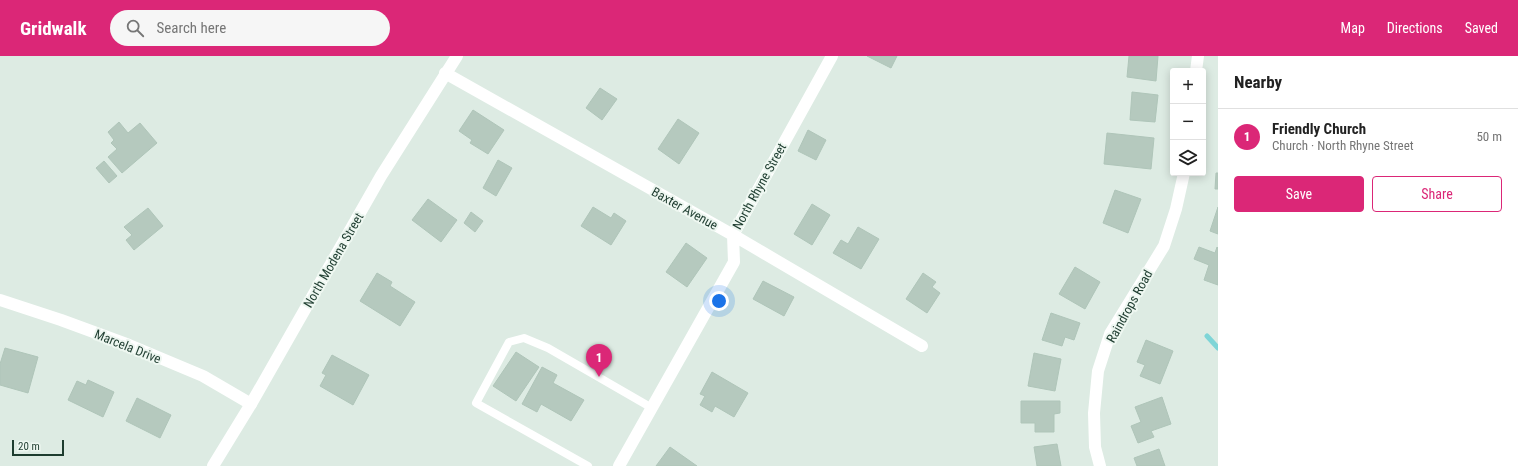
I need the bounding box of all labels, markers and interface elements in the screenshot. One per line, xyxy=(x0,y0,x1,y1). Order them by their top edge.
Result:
search box xyxy=(110,10,390,46)
text: Gridwalk xyxy=(20,17,86,40)
icon: search xyxy=(124,17,146,39)
text: Search here xyxy=(156,19,226,37)
text: Map xyxy=(1341,20,1365,36)
text: Directions xyxy=(1387,20,1443,36)
text: Saved xyxy=(1465,20,1498,36)
map controls xyxy=(1170,68,1206,176)
button: + xyxy=(1170,68,1206,104)
text: Nearby xyxy=(1234,72,1282,92)
button: − xyxy=(1170,104,1206,140)
text: Friendly Church xyxy=(1272,120,1366,138)
text: 1 xyxy=(1244,129,1250,144)
text: 50 m xyxy=(1476,129,1502,144)
text: Church · North Rhyne Street xyxy=(1272,138,1414,153)
street label: North Rhyne Street xyxy=(730,140,789,232)
button: layers xyxy=(1170,140,1206,176)
button: Save xyxy=(1234,176,1364,212)
button: Share xyxy=(1372,176,1502,212)
street label: Baxter Avenue xyxy=(649,184,720,233)
street label: North Modena Street xyxy=(300,210,367,310)
street label: Raindrops Road xyxy=(1103,267,1156,345)
your location xyxy=(709,291,729,311)
street label: Marcela Drive xyxy=(92,326,163,367)
pin: 1 xyxy=(586,344,612,377)
scale bar xyxy=(12,438,64,457)
text: 20 m xyxy=(18,440,40,453)

